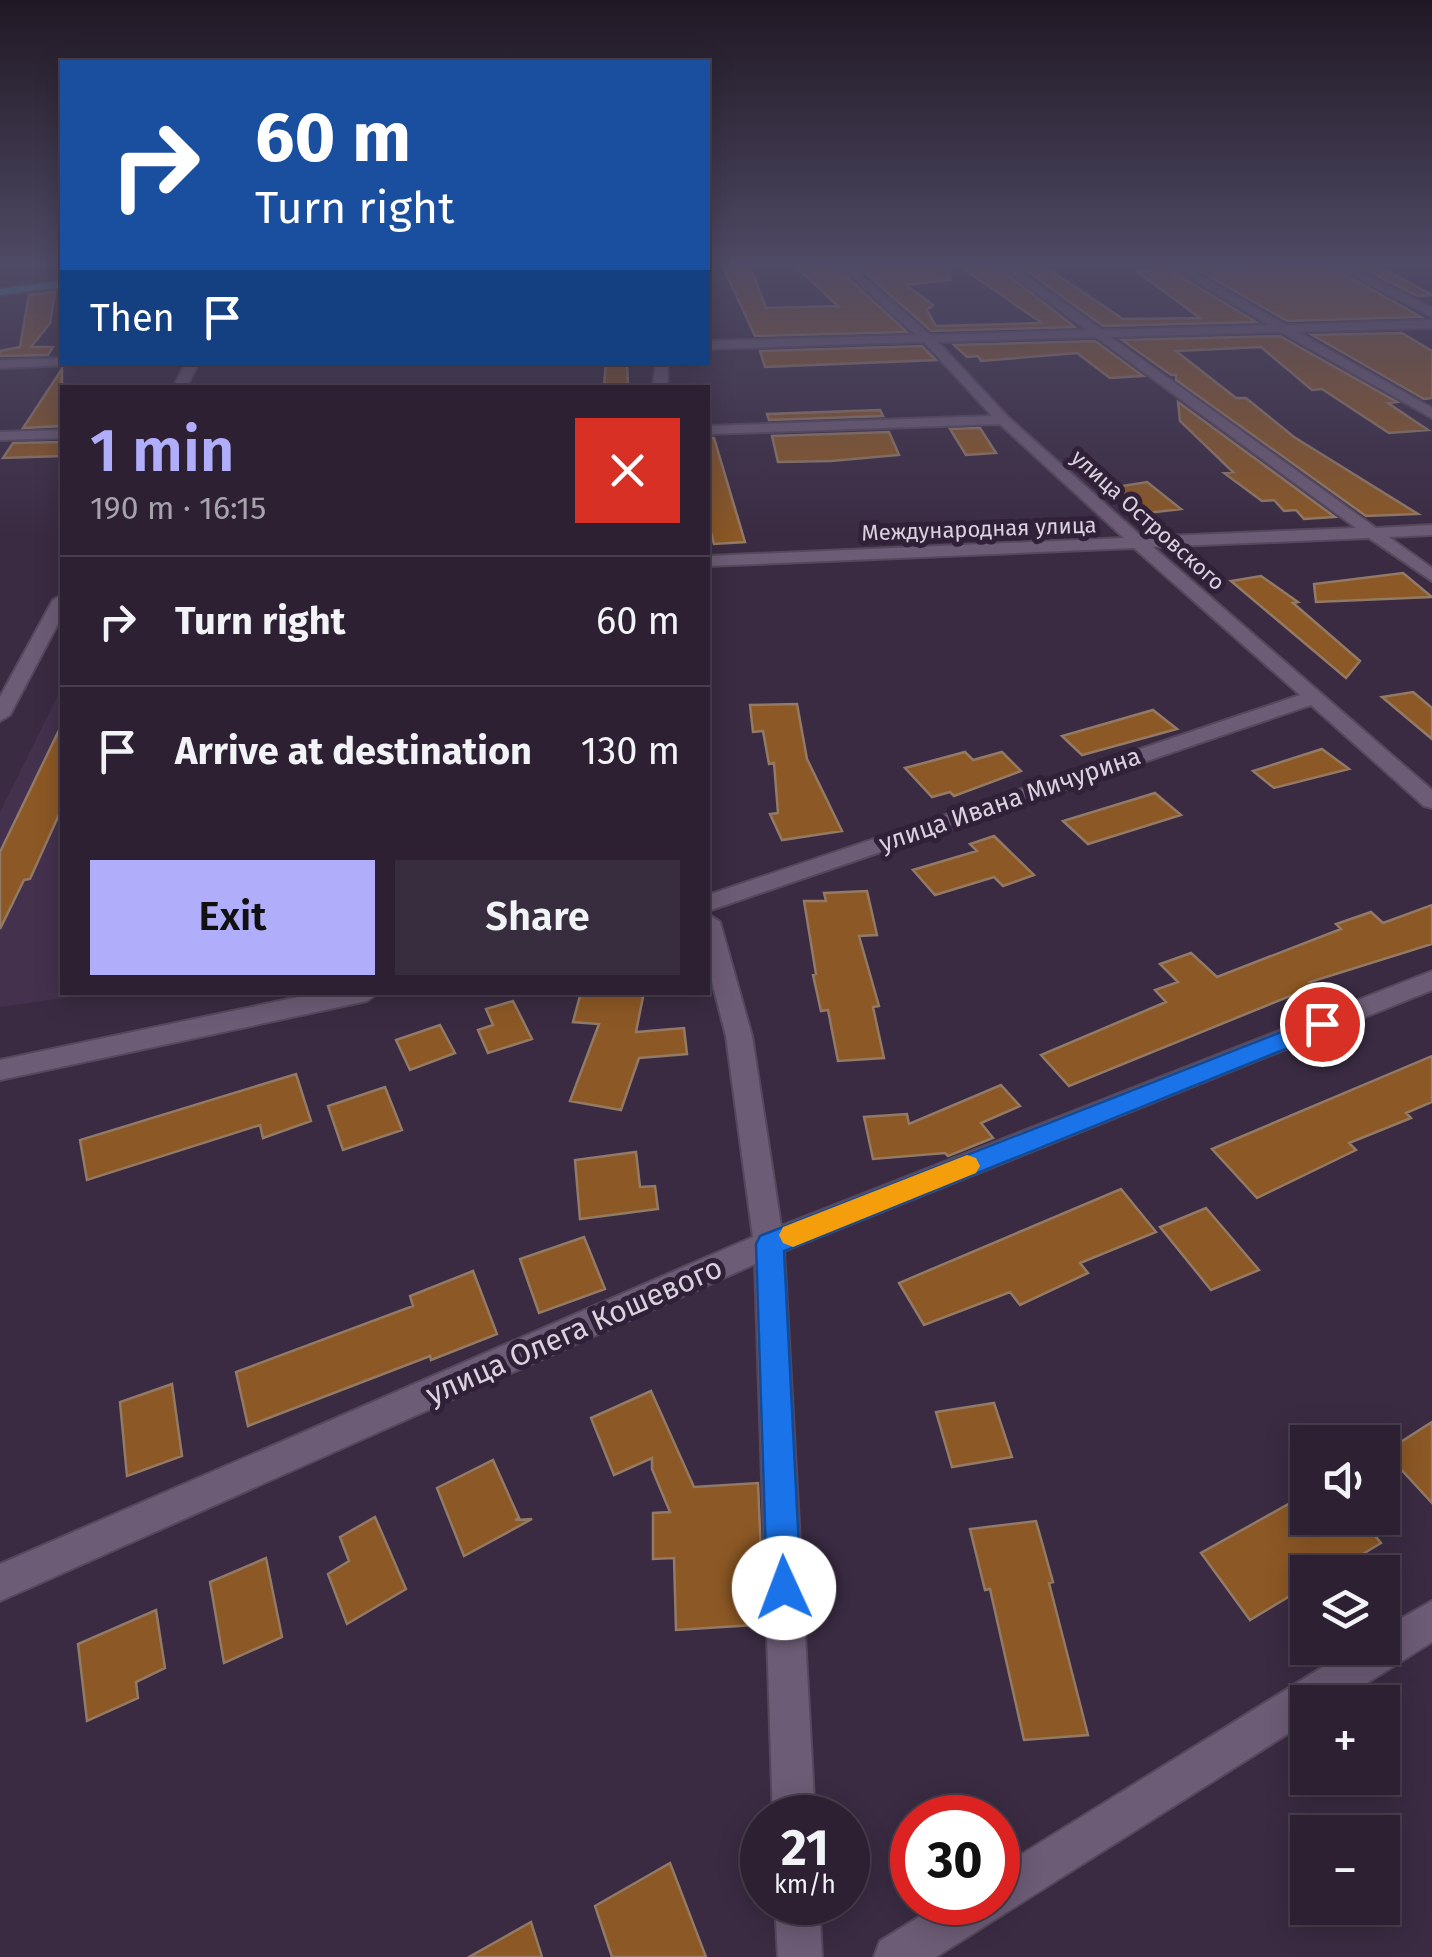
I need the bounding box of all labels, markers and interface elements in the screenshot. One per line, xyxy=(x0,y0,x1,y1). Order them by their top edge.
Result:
text: 60 m xyxy=(255,96,411,180)
icon: right xyxy=(90,100,220,230)
text: Turn right xyxy=(255,181,454,235)
icon: arrive xyxy=(195,290,250,345)
text: Then xyxy=(90,295,175,341)
text: 1 min xyxy=(90,415,235,487)
button: close xyxy=(575,418,680,523)
street label: улица Островского xyxy=(1066,444,1230,596)
text: 190 m · 16:15 xyxy=(90,489,266,527)
street label: Международная улица xyxy=(861,511,1097,547)
icon: right xyxy=(90,594,145,649)
text: Turn right xyxy=(175,598,345,644)
text: 60 m xyxy=(596,598,680,644)
icon: arrive xyxy=(90,724,145,779)
text: Arrive at destination xyxy=(175,728,532,774)
text: 130 m xyxy=(581,728,680,774)
street label: улица Ивана Мичурина xyxy=(875,741,1145,859)
button: Exit xyxy=(90,860,375,975)
button: Share xyxy=(395,860,680,975)
pin xyxy=(1280,982,1365,1067)
icon: arrive xyxy=(1295,997,1350,1052)
street label: улица Олега Кошевого xyxy=(420,1249,728,1413)
map controls xyxy=(1290,1425,1400,1925)
button: sound xyxy=(1290,1425,1400,1535)
position arrow xyxy=(732,1536,836,1640)
button: layers xyxy=(1290,1555,1400,1665)
button: + xyxy=(1290,1685,1400,1795)
speed limit sign: 30 xyxy=(890,1795,1020,1925)
button: − xyxy=(1290,1815,1400,1925)
text: 21 xyxy=(781,1818,829,1878)
text: km/h xyxy=(774,1870,836,1900)

